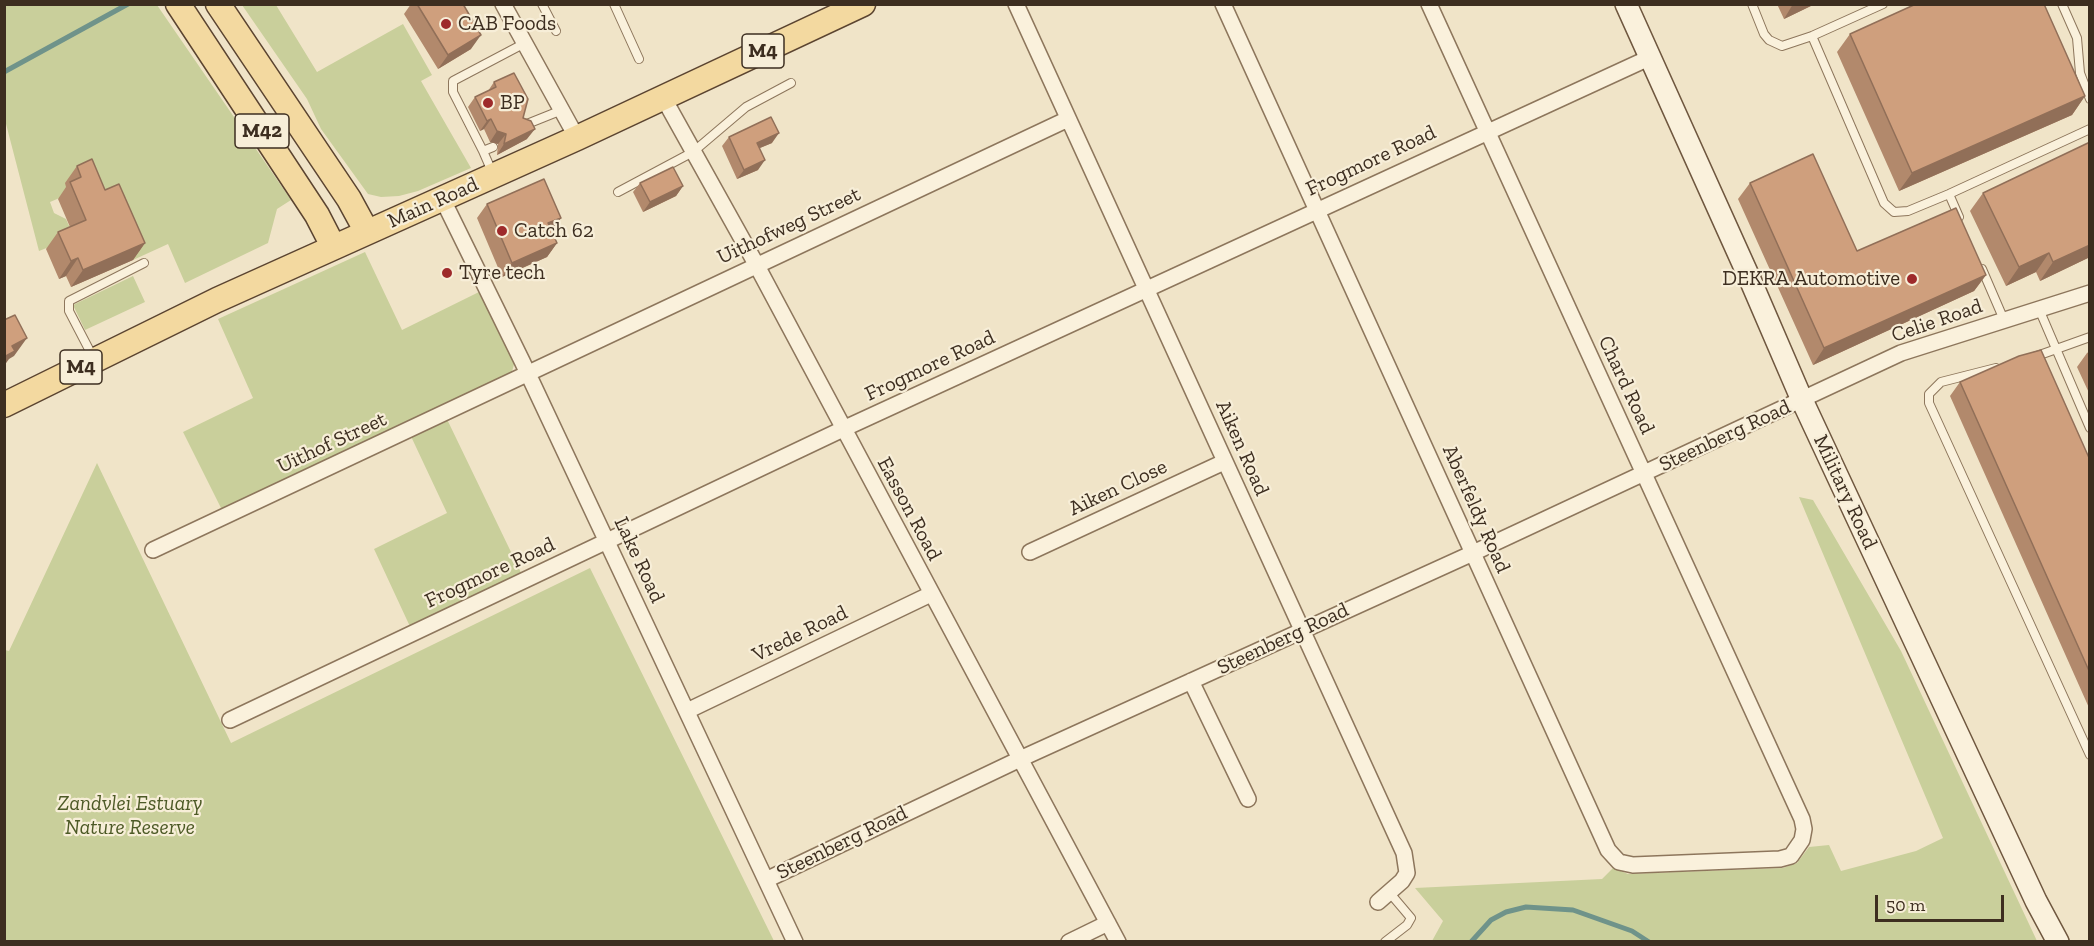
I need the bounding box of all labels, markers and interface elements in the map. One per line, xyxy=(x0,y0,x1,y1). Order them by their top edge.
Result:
place label: CAB Foods xyxy=(458,11,556,37)
marker: CAB Foods xyxy=(439,17,453,31)
road number: M4 xyxy=(742,34,784,68)
place label: BP xyxy=(500,90,525,116)
marker: BP xyxy=(481,96,495,110)
road number: M42 xyxy=(235,114,289,148)
street label: Frogmore Road xyxy=(1302,120,1440,202)
street label: Main Road xyxy=(384,172,482,234)
street label: Uithofweg Street xyxy=(713,182,865,270)
place label: Catch 62 xyxy=(514,218,594,244)
marker: Catch 62 xyxy=(495,224,509,238)
place label: Tyre tech xyxy=(459,260,545,286)
marker: Tyre tech xyxy=(440,266,454,280)
place label: DEKRA Automotive xyxy=(1722,266,1900,292)
marker: DEKRA Automotive xyxy=(1905,272,1919,286)
street label: Celie Road xyxy=(1888,294,1986,348)
street label: Frogmore Road xyxy=(861,325,999,407)
street label: Chard Road xyxy=(1592,332,1660,438)
road number: M4 xyxy=(60,350,102,384)
street label: Steenberg Road xyxy=(1655,395,1795,477)
street label: Aiken Road xyxy=(1210,396,1274,500)
street label: Uithof Street xyxy=(273,407,391,479)
street label: Military Road xyxy=(1808,431,1882,553)
street label: Aberfeldy Road xyxy=(1437,441,1515,577)
street label: Easson Road xyxy=(871,453,947,565)
street label: Aiken Close xyxy=(1065,454,1171,522)
street label: Lake Road xyxy=(608,513,670,607)
street label: Frogmore Road xyxy=(421,532,559,614)
street label: Steenberg Road xyxy=(1213,598,1353,680)
street label: Vrede Road xyxy=(748,600,852,668)
park label: Zandvlei Estuary Nature Reserve xyxy=(58,791,202,841)
street label: Steenberg Road xyxy=(773,801,911,885)
scale bar xyxy=(1878,883,2007,921)
text: 50 m xyxy=(1886,894,1925,916)

